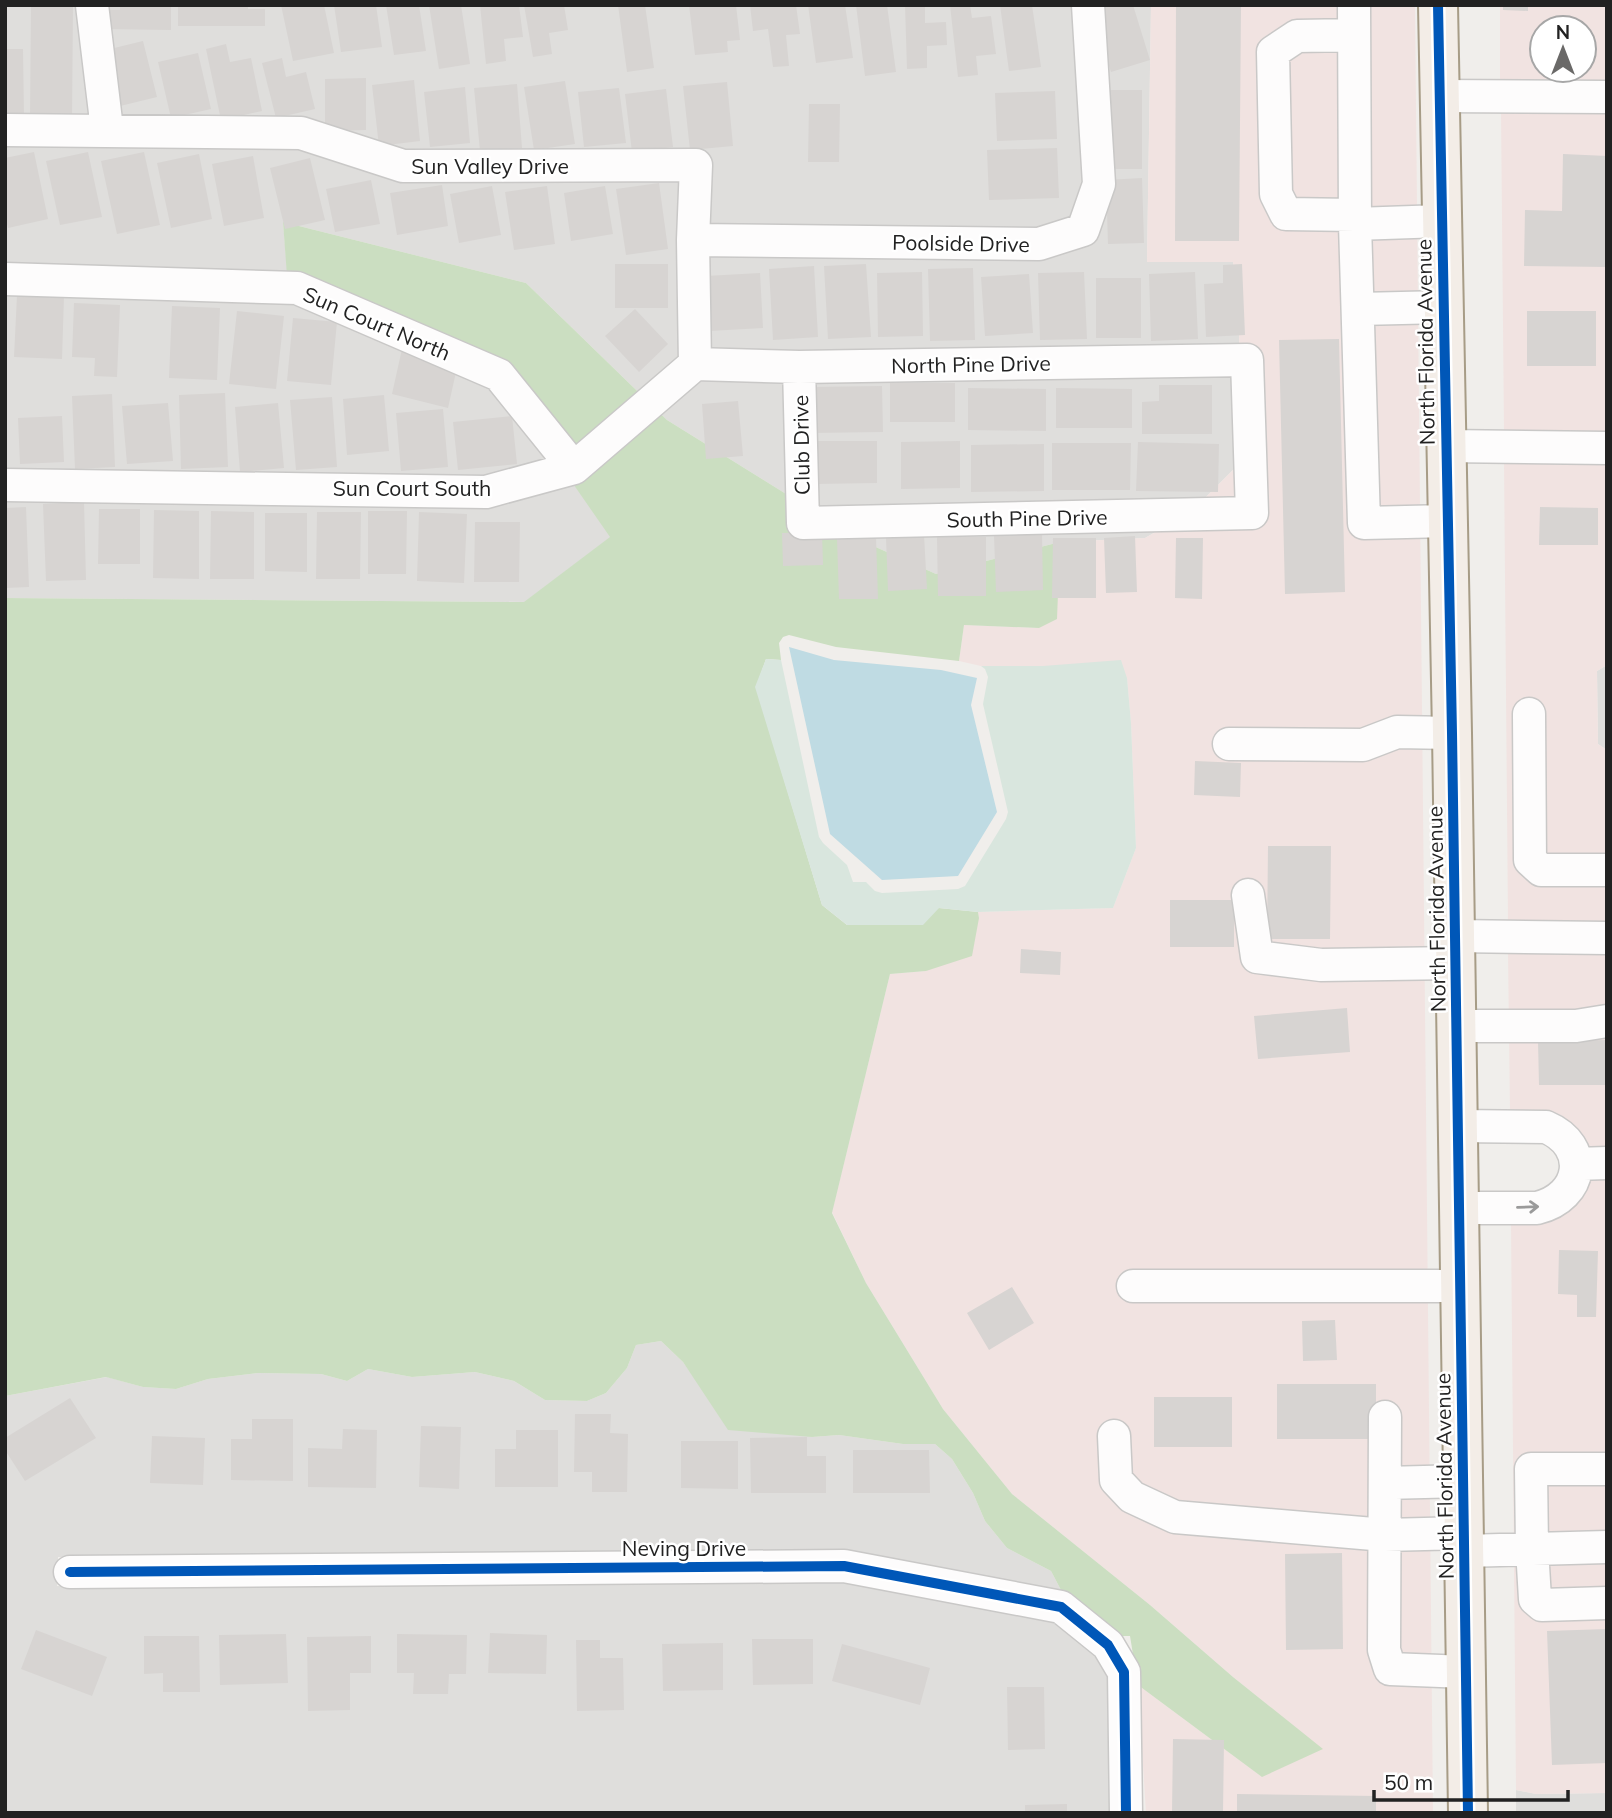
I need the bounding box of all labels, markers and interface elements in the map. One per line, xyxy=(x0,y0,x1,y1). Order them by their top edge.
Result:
north arrow xyxy=(1528,14,1598,84)
text: N xyxy=(1556,20,1570,44)
street label: Sun Valley Drive xyxy=(411,153,569,179)
street label: Poolside Drive xyxy=(892,229,1030,257)
street label: North Florida Avenue xyxy=(1410,239,1440,445)
street label: Sun Court North xyxy=(300,280,454,366)
street label: North Pine Drive xyxy=(891,350,1051,378)
street label: Club Drive xyxy=(787,395,815,495)
street label: Sun Court South xyxy=(333,475,491,501)
street label: South Pine Drive xyxy=(946,504,1108,532)
street label: North Florida Avenue xyxy=(1421,806,1451,1012)
one-way arrow xyxy=(1516,1201,1539,1214)
street label: North Florida Avenue xyxy=(1429,1373,1459,1579)
street label: Neving Drive xyxy=(622,1535,746,1561)
scale bar xyxy=(1374,1758,1568,1802)
text: 50 m xyxy=(1384,1769,1433,1795)

